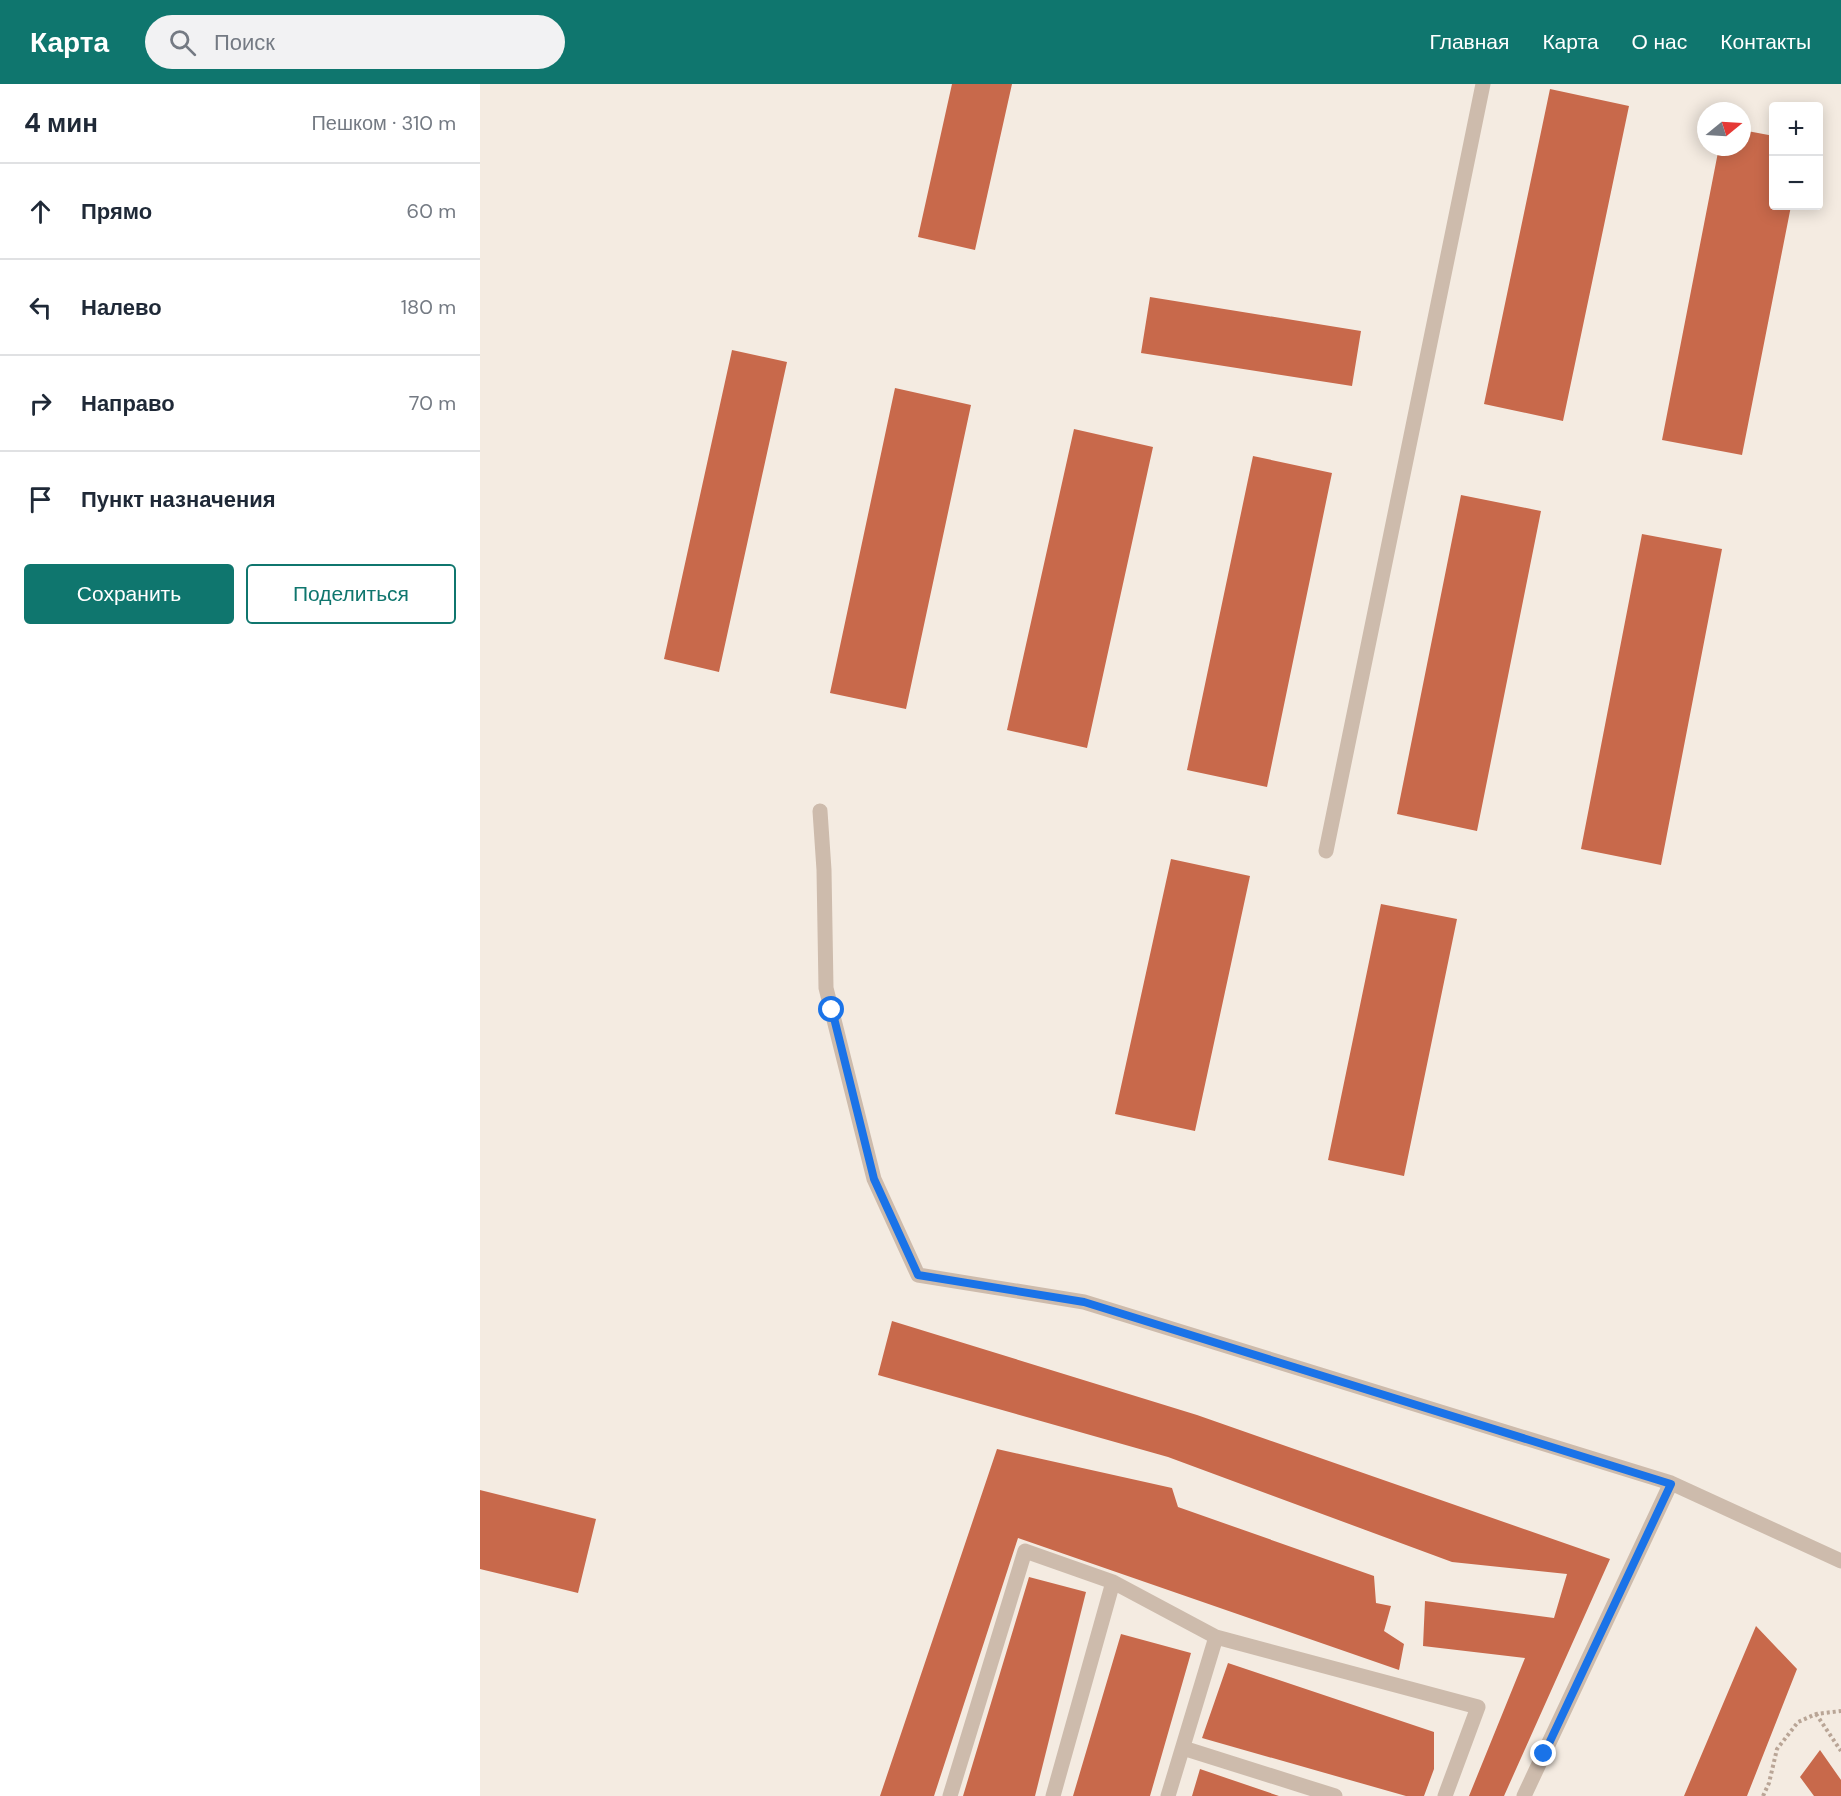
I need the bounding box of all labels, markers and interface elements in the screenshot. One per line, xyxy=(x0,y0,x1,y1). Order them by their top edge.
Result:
search box xyxy=(145,15,565,69)
text: Карта xyxy=(30,24,109,61)
icon: search xyxy=(166,26,199,59)
text: Поиск xyxy=(214,28,275,57)
text: Главная xyxy=(1429,28,1509,56)
text: Карта xyxy=(1542,28,1599,56)
text: О нас xyxy=(1632,28,1687,56)
text: Контакты xyxy=(1720,28,1811,56)
north arrow xyxy=(1697,102,1751,156)
map controls xyxy=(1769,102,1823,210)
button: + xyxy=(1769,102,1823,156)
text: 4 мин xyxy=(24,106,98,140)
text: Пешком · 310 m xyxy=(311,110,456,136)
button: − xyxy=(1769,156,1823,210)
icon: ahead xyxy=(24,195,57,228)
text: Прямо xyxy=(81,197,152,226)
text: 60 m xyxy=(407,198,456,224)
icon: left xyxy=(24,291,57,324)
text: Налево xyxy=(81,293,162,322)
text: 180 m xyxy=(401,294,456,320)
icon: right xyxy=(24,387,57,420)
text: Направо xyxy=(81,389,175,418)
text: 70 m xyxy=(409,390,456,416)
icon: arrive xyxy=(24,483,57,516)
text: Пункт назначения xyxy=(81,485,276,514)
button: Сохранить xyxy=(24,564,234,624)
button: Поделиться xyxy=(246,564,456,624)
route start xyxy=(818,996,844,1022)
route end xyxy=(1530,1740,1556,1766)

